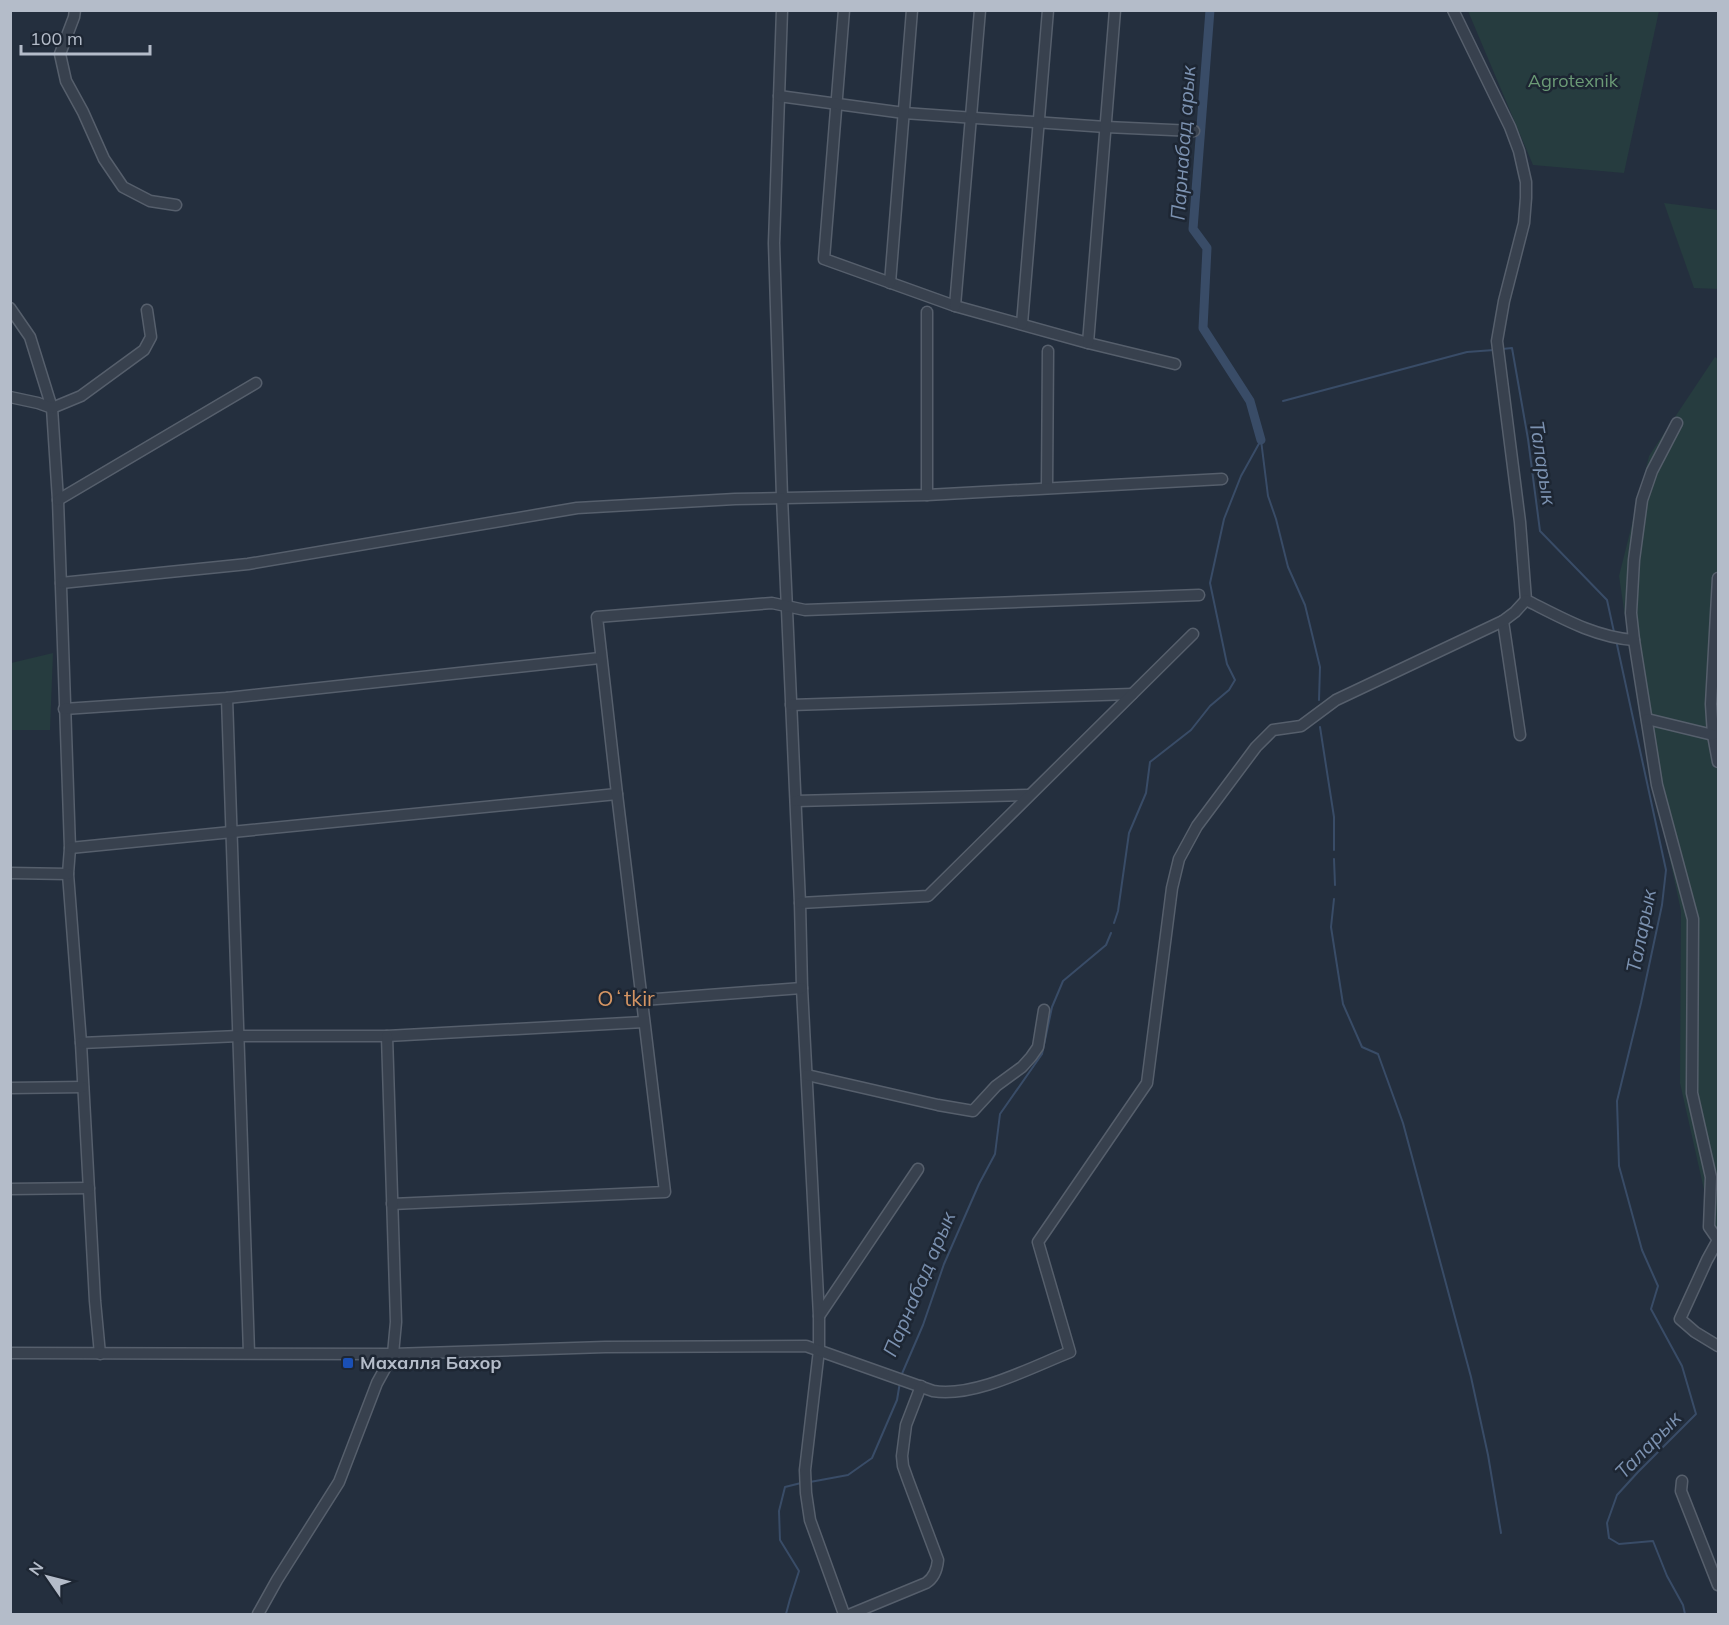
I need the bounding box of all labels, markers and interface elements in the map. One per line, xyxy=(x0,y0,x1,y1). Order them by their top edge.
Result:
scale bar xyxy=(21,18,150,56)
text: 100 m xyxy=(30,27,83,50)
water label: Парнабад арык xyxy=(1165,63,1200,221)
park label: Agrotexnik xyxy=(1528,69,1619,92)
water label: Таларык xyxy=(1525,419,1563,508)
water label: Таларык xyxy=(1620,886,1661,975)
district label: Oʻtkir xyxy=(597,985,655,1011)
water label: Парнабад арык xyxy=(877,1206,961,1360)
place label: Махалля Бахор xyxy=(360,1351,502,1374)
marker: Махалля Бахор xyxy=(341,1356,355,1370)
water label: Таларык xyxy=(1609,1405,1687,1484)
north arrow xyxy=(18,1547,78,1607)
text: N xyxy=(24,1558,47,1579)

